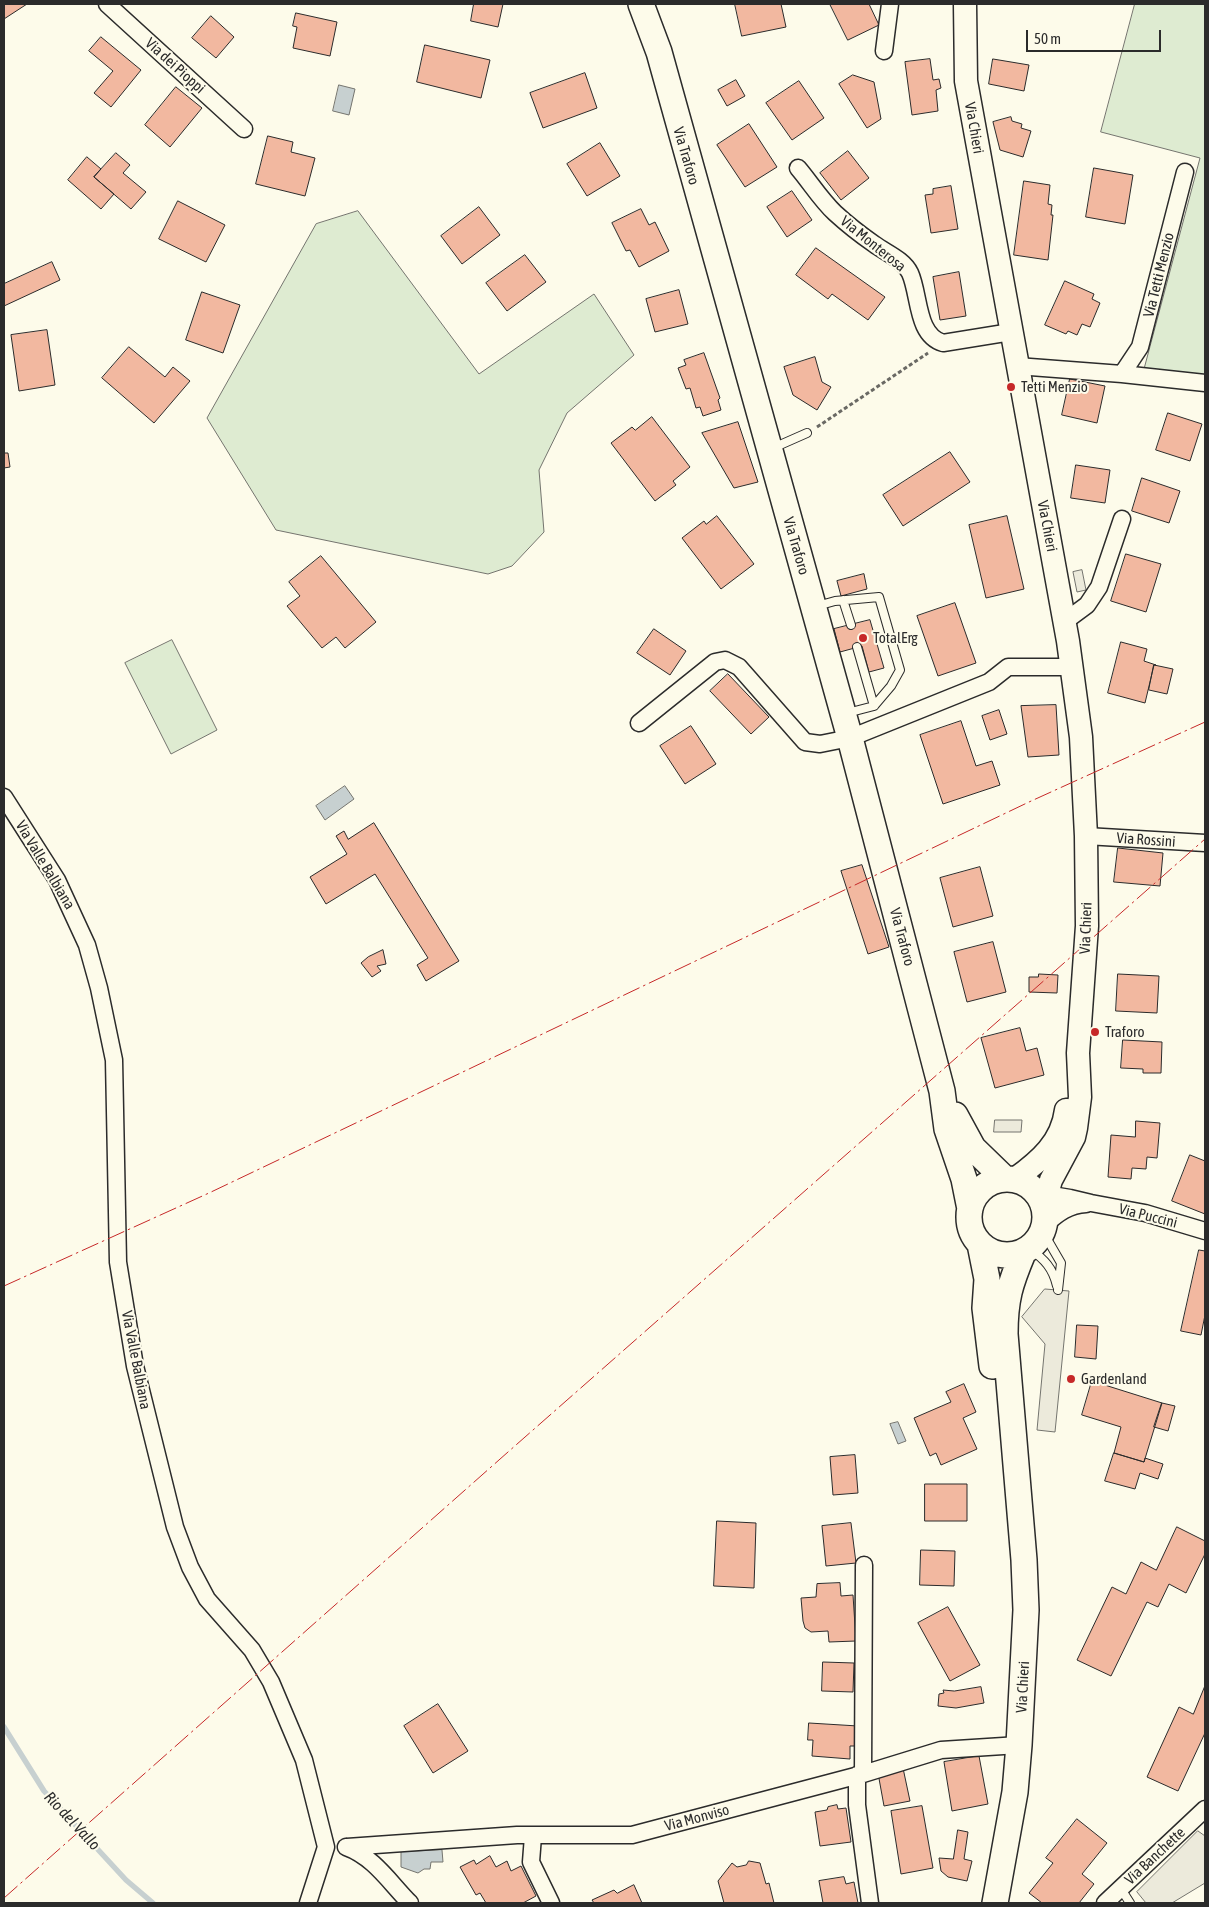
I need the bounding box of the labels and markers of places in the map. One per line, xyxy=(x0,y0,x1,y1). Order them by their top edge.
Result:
place label: Tetti Menzio xyxy=(1021,378,1088,396)
marker: Tetti Menzio xyxy=(1005,381,1017,393)
place label: TotalErg xyxy=(873,629,918,647)
marker: TotalErg xyxy=(857,632,869,644)
place label: Traforo xyxy=(1105,1023,1144,1041)
marker: Traforo xyxy=(1089,1026,1101,1038)
place label: Gardenland xyxy=(1081,1370,1147,1388)
marker: Gardenland xyxy=(1065,1373,1077,1385)

